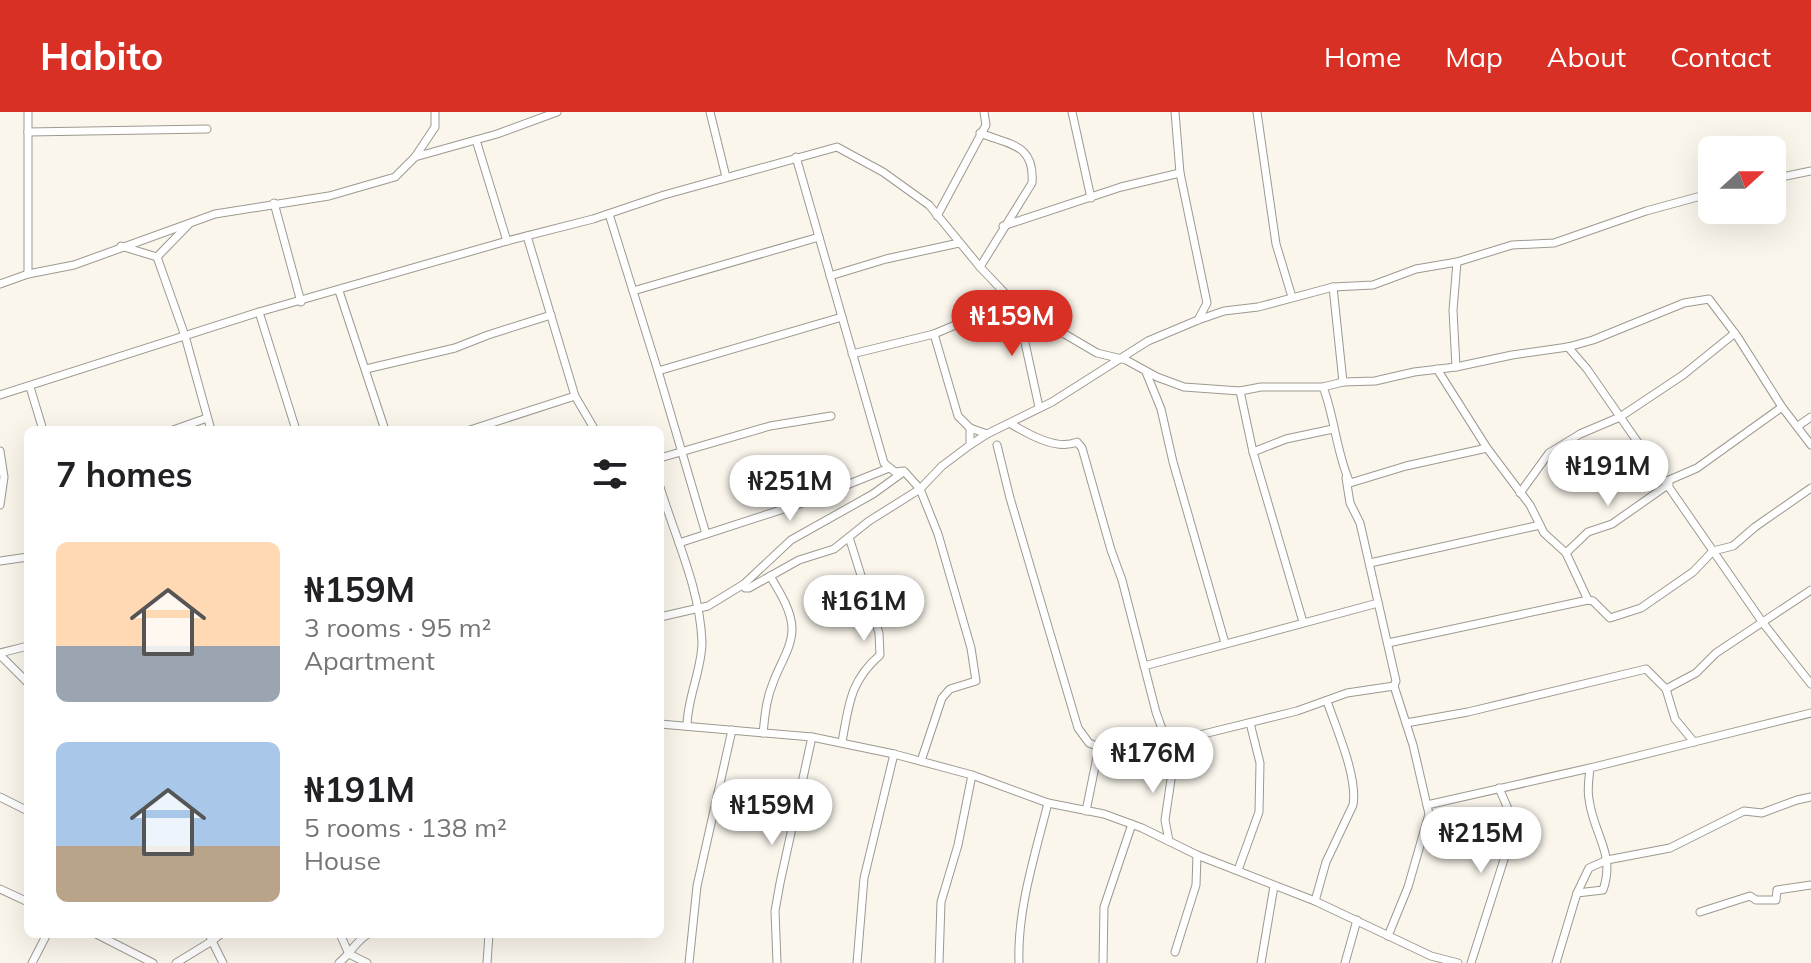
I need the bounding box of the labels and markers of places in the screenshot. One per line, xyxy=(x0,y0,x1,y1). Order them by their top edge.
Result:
pin: ₦159M xyxy=(956,290,1068,358)
pin: ₦191M xyxy=(1552,440,1664,508)
pin: ₦251M xyxy=(734,455,846,523)
pin: ₦161M xyxy=(808,575,920,643)
pin: ₦176M xyxy=(1097,727,1209,795)
pin: ₦159M xyxy=(716,779,828,847)
pin: ₦215M xyxy=(1425,807,1537,875)

